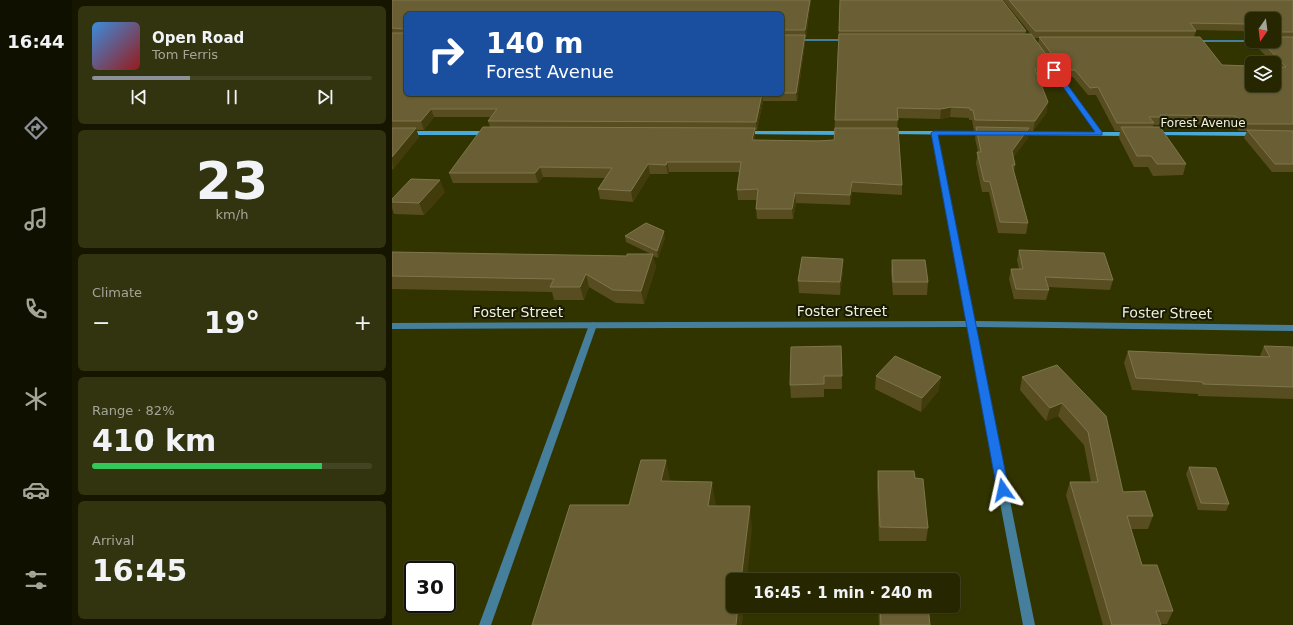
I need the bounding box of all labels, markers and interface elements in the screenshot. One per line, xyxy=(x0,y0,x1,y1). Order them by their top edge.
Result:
north arrow xyxy=(1245,12,1281,48)
map controls xyxy=(1245,12,1281,92)
text: 140 m xyxy=(486,27,583,60)
icon: right xyxy=(420,28,472,80)
text: Open Road xyxy=(152,29,244,47)
text: 16:44 xyxy=(7,31,65,52)
text: Tom Ferris xyxy=(152,47,218,62)
pin xyxy=(1037,53,1071,87)
button: layers xyxy=(1245,56,1281,92)
icon: arrive xyxy=(1043,59,1065,81)
text: Forest Avenue xyxy=(486,61,614,82)
icon: previous xyxy=(128,86,150,108)
icon: pause xyxy=(221,86,243,108)
icon: next xyxy=(314,86,336,108)
icon: directions xyxy=(22,114,50,142)
street label: Forest Avenue xyxy=(1160,116,1246,130)
text: 23 xyxy=(196,151,268,211)
icon: music xyxy=(22,205,50,233)
text: km/h xyxy=(216,207,248,222)
text: Climate xyxy=(92,285,142,300)
icon: phone xyxy=(22,295,50,323)
street label: Foster Street xyxy=(797,303,888,319)
street label: Foster Street xyxy=(473,304,564,320)
street label: Foster Street xyxy=(1122,304,1213,322)
text: 19° xyxy=(204,305,260,340)
text: − xyxy=(92,310,110,335)
text: + xyxy=(354,310,372,335)
icon: climate xyxy=(22,385,50,413)
text: Range · 82% xyxy=(92,403,175,418)
text: 410 km xyxy=(92,423,216,458)
position arrow xyxy=(982,469,1024,511)
icon: car xyxy=(22,476,50,504)
text: Arrival xyxy=(92,533,134,548)
text: 16:45 xyxy=(92,553,188,588)
speed limit sign: 30 xyxy=(404,561,456,613)
icon: filters xyxy=(22,566,50,594)
text: 16:45 · 1 min · 240 m xyxy=(753,584,933,602)

